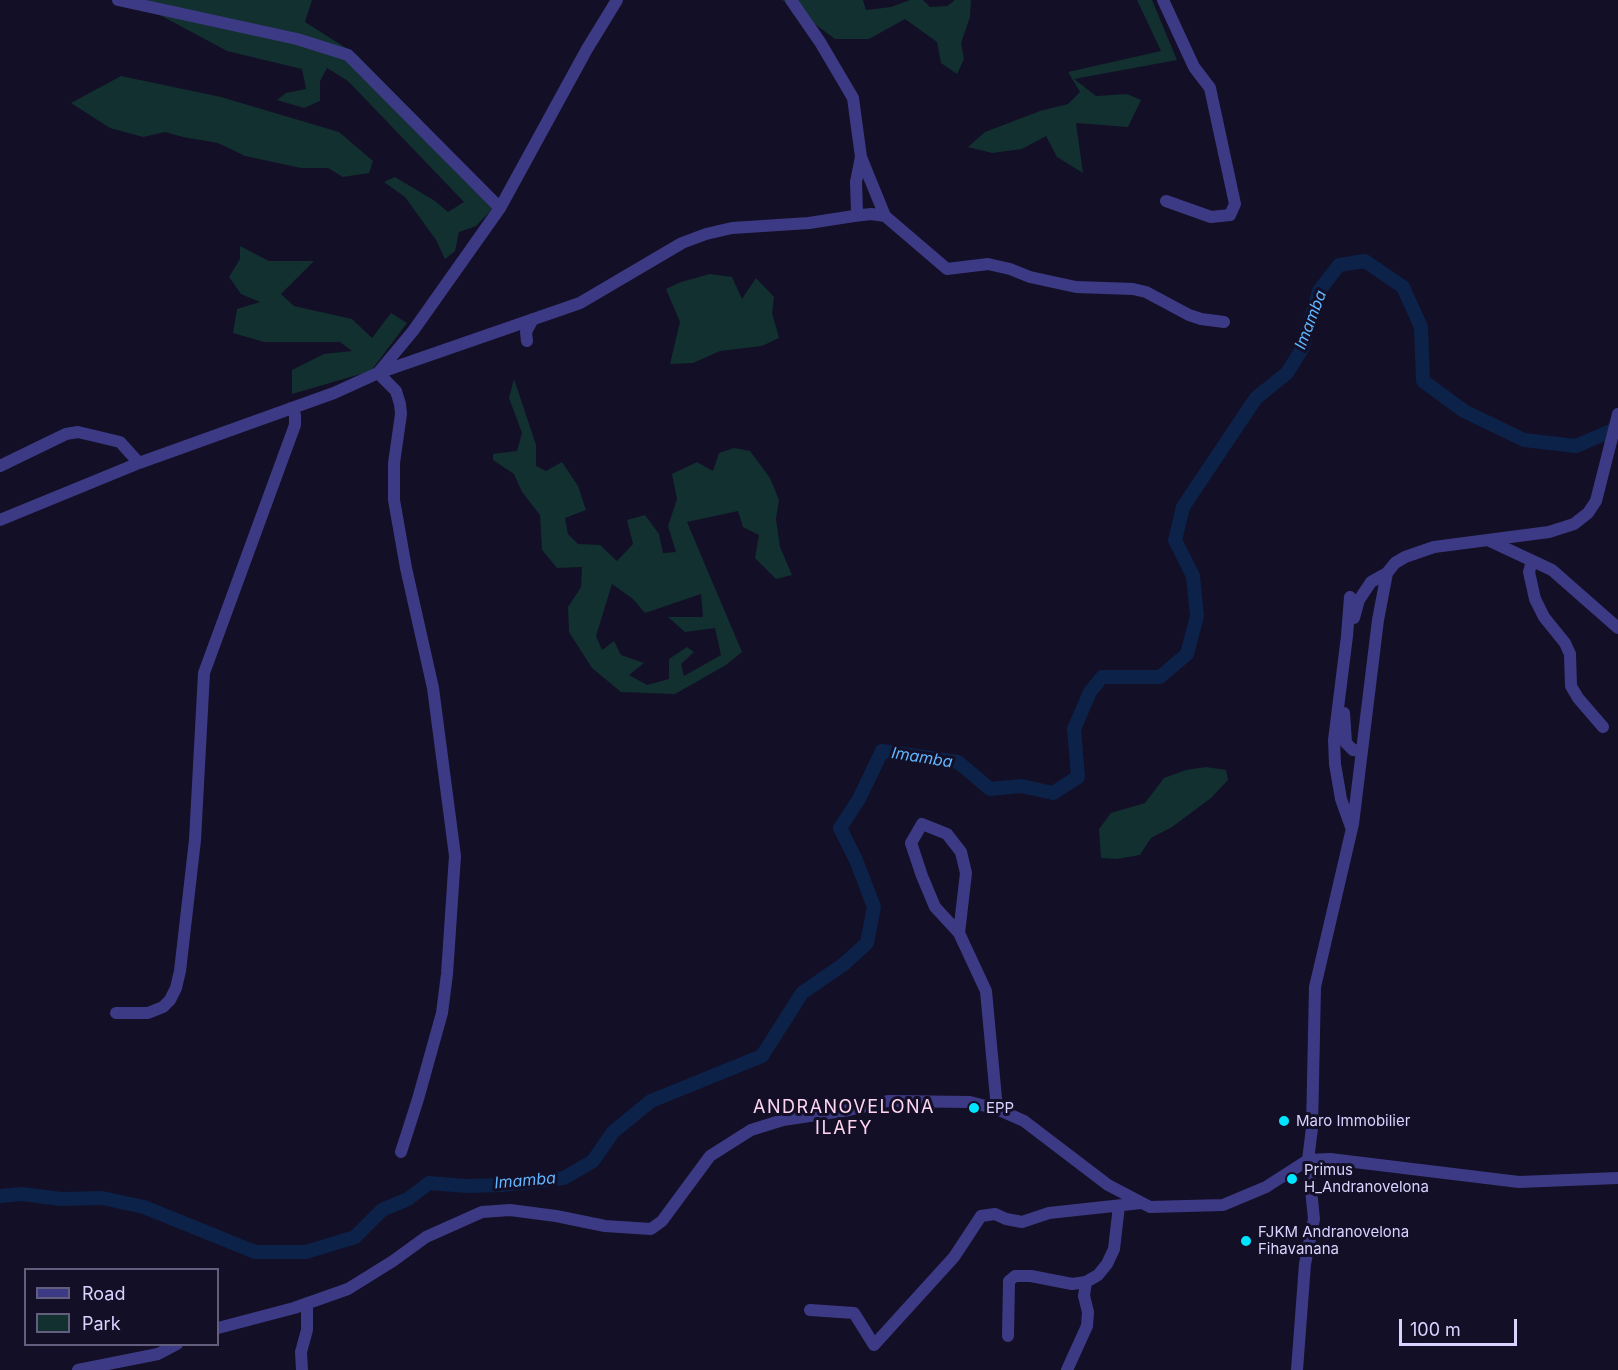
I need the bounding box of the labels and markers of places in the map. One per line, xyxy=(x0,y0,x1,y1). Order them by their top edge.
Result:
place label: EPP xyxy=(986,1099,1014,1117)
marker: EPP xyxy=(967,1101,981,1115)
place label: Maro Immobilier xyxy=(1296,1112,1410,1130)
marker: Maro Immobilier xyxy=(1277,1114,1291,1128)
place label: Primus H_Andranovelona xyxy=(1304,1161,1429,1196)
marker: Primus H_Andranovelona xyxy=(1285,1172,1299,1186)
place label: FJKM Andranovelona Fihavanana xyxy=(1258,1223,1409,1258)
marker: FJKM Andranovelona Fihavanana xyxy=(1239,1234,1253,1248)

